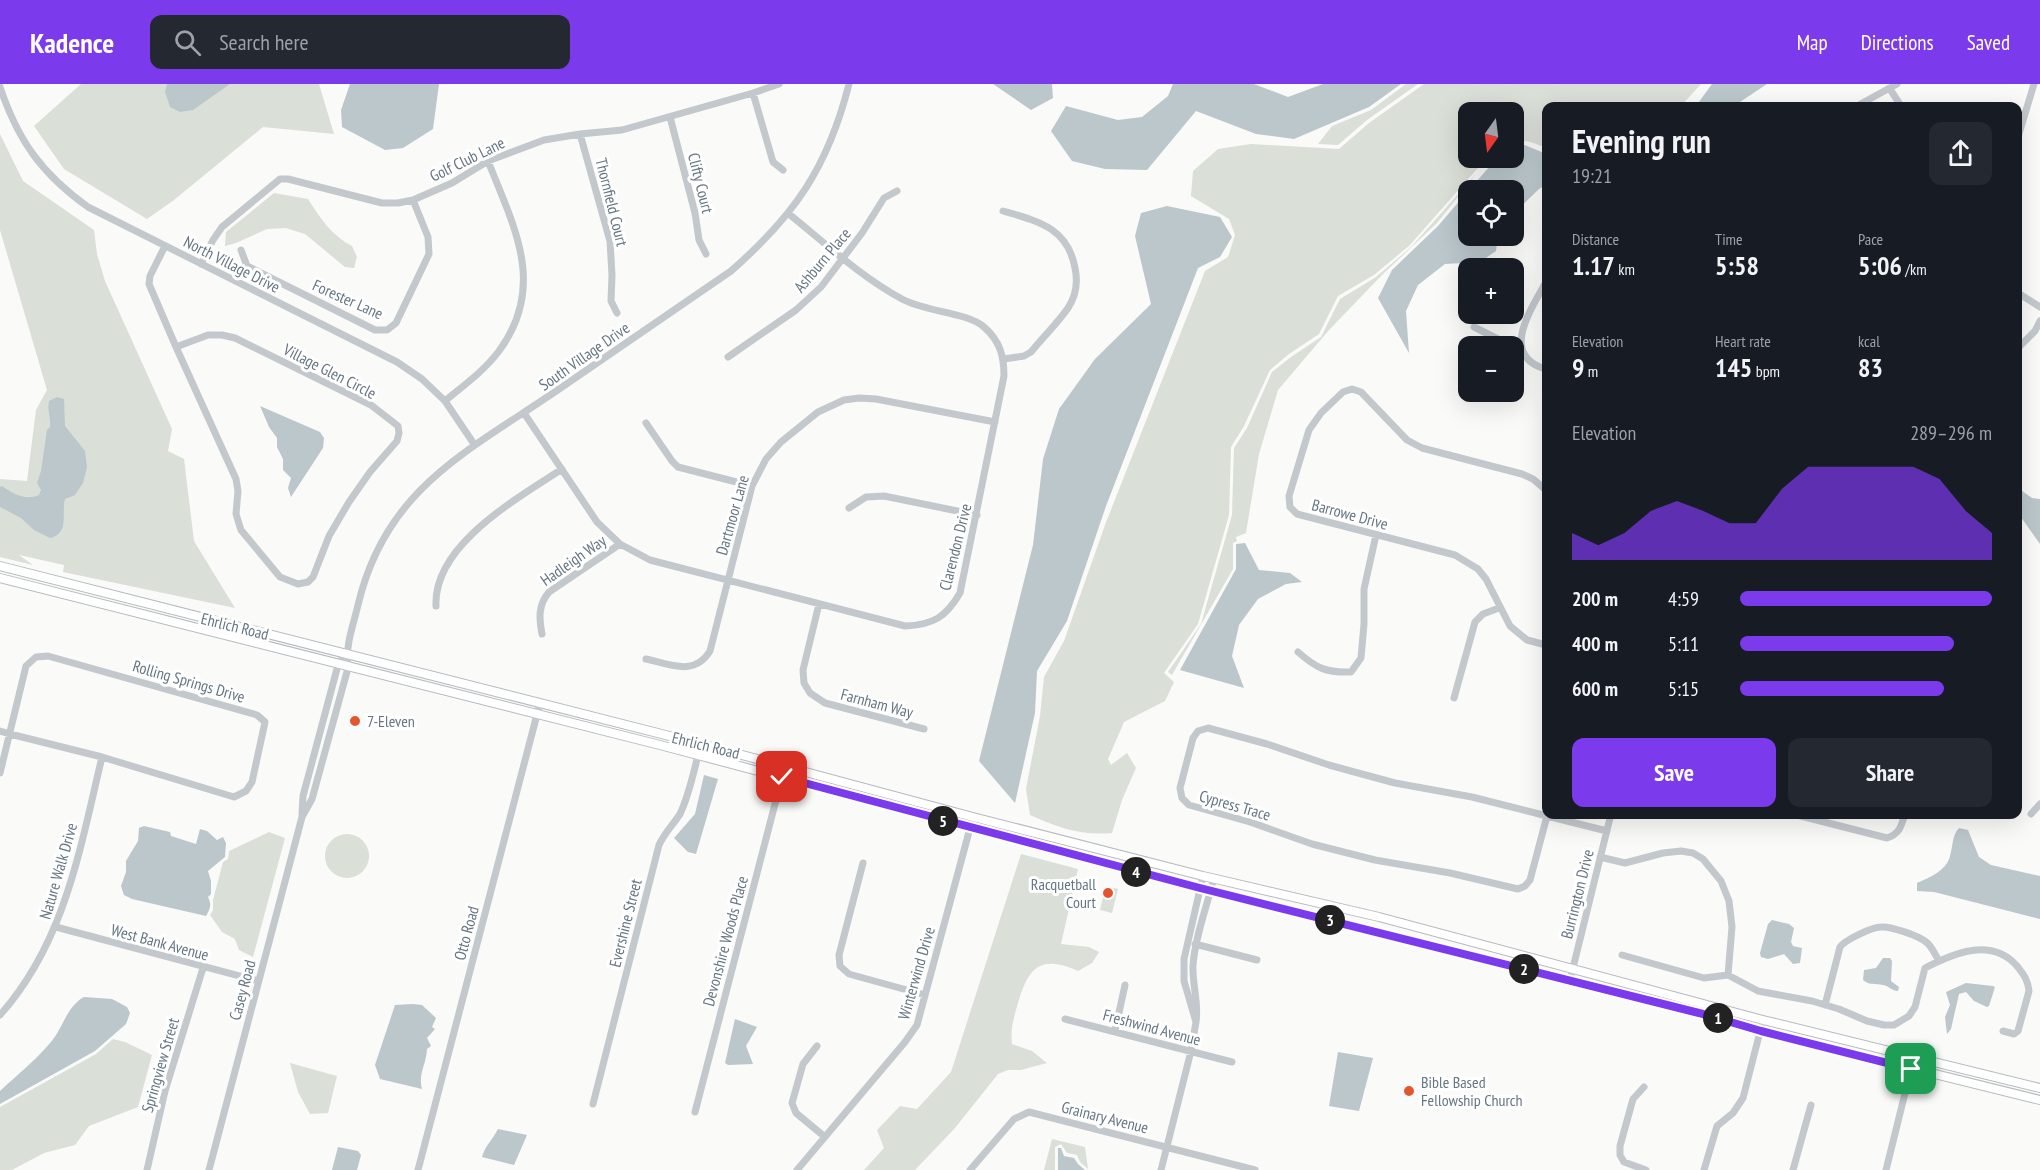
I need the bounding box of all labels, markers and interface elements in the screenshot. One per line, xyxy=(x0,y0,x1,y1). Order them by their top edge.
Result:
search box xyxy=(150,15,570,69)
text: Kadence xyxy=(30,24,114,61)
icon: search xyxy=(171,26,204,59)
text: Search here xyxy=(219,28,309,56)
text: Map xyxy=(1797,29,1828,56)
text: Directions xyxy=(1861,29,1934,56)
text: Saved xyxy=(1967,29,2010,56)
north arrow xyxy=(1458,102,1524,168)
map controls xyxy=(1458,102,1524,402)
text: Evening run xyxy=(1572,119,1711,162)
button: share xyxy=(1929,122,1992,185)
street label: Golf Club Lane xyxy=(426,132,508,186)
street label: Clifty Court xyxy=(684,151,718,216)
street label: Thornfield Court xyxy=(591,156,633,249)
text: 19:21 xyxy=(1572,163,1612,189)
button: locate xyxy=(1458,180,1524,246)
street label: Ashburn Place xyxy=(789,224,855,296)
text: Distance xyxy=(1572,229,1619,249)
text: Time xyxy=(1715,229,1743,249)
text: Pace xyxy=(1858,229,1883,249)
street label: North Village Drive xyxy=(180,231,284,297)
text: 1.17 xyxy=(1572,249,1615,282)
text: 5:58 xyxy=(1715,249,1759,282)
text: 5:06 xyxy=(1858,249,1902,282)
button: + xyxy=(1458,258,1524,324)
text: km xyxy=(1615,259,1635,279)
text: /km xyxy=(1902,259,1927,279)
street label: Forester Lane xyxy=(310,275,386,323)
street label: South Village Drive xyxy=(535,317,633,395)
text: Elevation xyxy=(1572,331,1623,351)
text: Heart rate xyxy=(1715,331,1771,351)
text: kcal xyxy=(1858,331,1880,351)
button: − xyxy=(1458,336,1524,402)
street label: Village Glen Circle xyxy=(279,339,380,403)
text: 9 xyxy=(1572,351,1584,384)
text: 145 xyxy=(1715,351,1752,384)
text: 83 xyxy=(1858,351,1883,384)
text: m xyxy=(1584,361,1598,381)
text: bpm xyxy=(1752,361,1780,381)
text: Elevation xyxy=(1572,420,1636,446)
text: 289–296 m xyxy=(1910,420,1992,446)
street label: Dartmoor Lane xyxy=(711,473,753,557)
street label: Barrowe Drive xyxy=(1310,494,1390,534)
street label: Clarendon Drive xyxy=(935,501,975,593)
street label: Hadleigh Way xyxy=(536,530,610,590)
text: 200 m xyxy=(1572,586,1618,612)
text: 4:59 xyxy=(1668,586,1699,612)
street label: Ehrlich Road xyxy=(199,608,271,644)
text: 400 m xyxy=(1572,631,1618,657)
text: 5:11 xyxy=(1668,631,1699,657)
street label: Rolling Springs Drive xyxy=(131,655,247,707)
text: 600 m xyxy=(1572,676,1618,702)
text: 5:15 xyxy=(1668,676,1699,702)
street label: Farnham Way xyxy=(839,684,915,722)
place label: 7-Eleven xyxy=(367,711,415,731)
marker: 7-Eleven xyxy=(348,714,362,728)
street label: Ehrlich Road xyxy=(670,727,742,763)
button: Save xyxy=(1572,738,1776,807)
button: Share xyxy=(1788,738,1992,807)
pin xyxy=(756,751,807,802)
icon: check xyxy=(765,760,798,793)
street label: Cypress Trace xyxy=(1197,785,1273,825)
pin: 5 xyxy=(928,806,958,836)
text: 5 xyxy=(939,811,947,831)
street label: Nature Walk Drive xyxy=(35,821,81,921)
street label: Burrington Drive xyxy=(1556,847,1598,941)
pin: 4 xyxy=(1121,857,1151,887)
text: 4 xyxy=(1132,862,1140,882)
street label: Devonshire Woods Place xyxy=(698,874,752,1008)
place label: Racquetball Court xyxy=(1031,874,1097,912)
street label: Evershine Street xyxy=(604,876,646,969)
marker: Racquetball Court xyxy=(1101,886,1115,900)
street label: Otto Road xyxy=(449,904,483,962)
pin: 3 xyxy=(1315,905,1345,935)
text: 3 xyxy=(1326,910,1334,930)
street label: West Bank Avenue xyxy=(109,919,211,965)
street label: Winterwind Drive xyxy=(893,924,939,1022)
pin: 2 xyxy=(1509,954,1539,984)
street label: Casey Road xyxy=(224,958,260,1022)
text: 2 xyxy=(1520,959,1528,979)
pin: 1 xyxy=(1703,1003,1733,1033)
street label: Freshwind Avenue xyxy=(1101,1004,1203,1050)
text: 1 xyxy=(1714,1008,1722,1028)
street label: Springview Street xyxy=(137,1015,183,1115)
pin xyxy=(1885,1043,1936,1094)
icon: arrive xyxy=(1894,1052,1927,1085)
place label: Bible Based Fellowship Church xyxy=(1421,1072,1523,1110)
marker: Bible Based Fellowship Church xyxy=(1402,1084,1416,1098)
street label: Grainary Avenue xyxy=(1059,1097,1151,1137)

